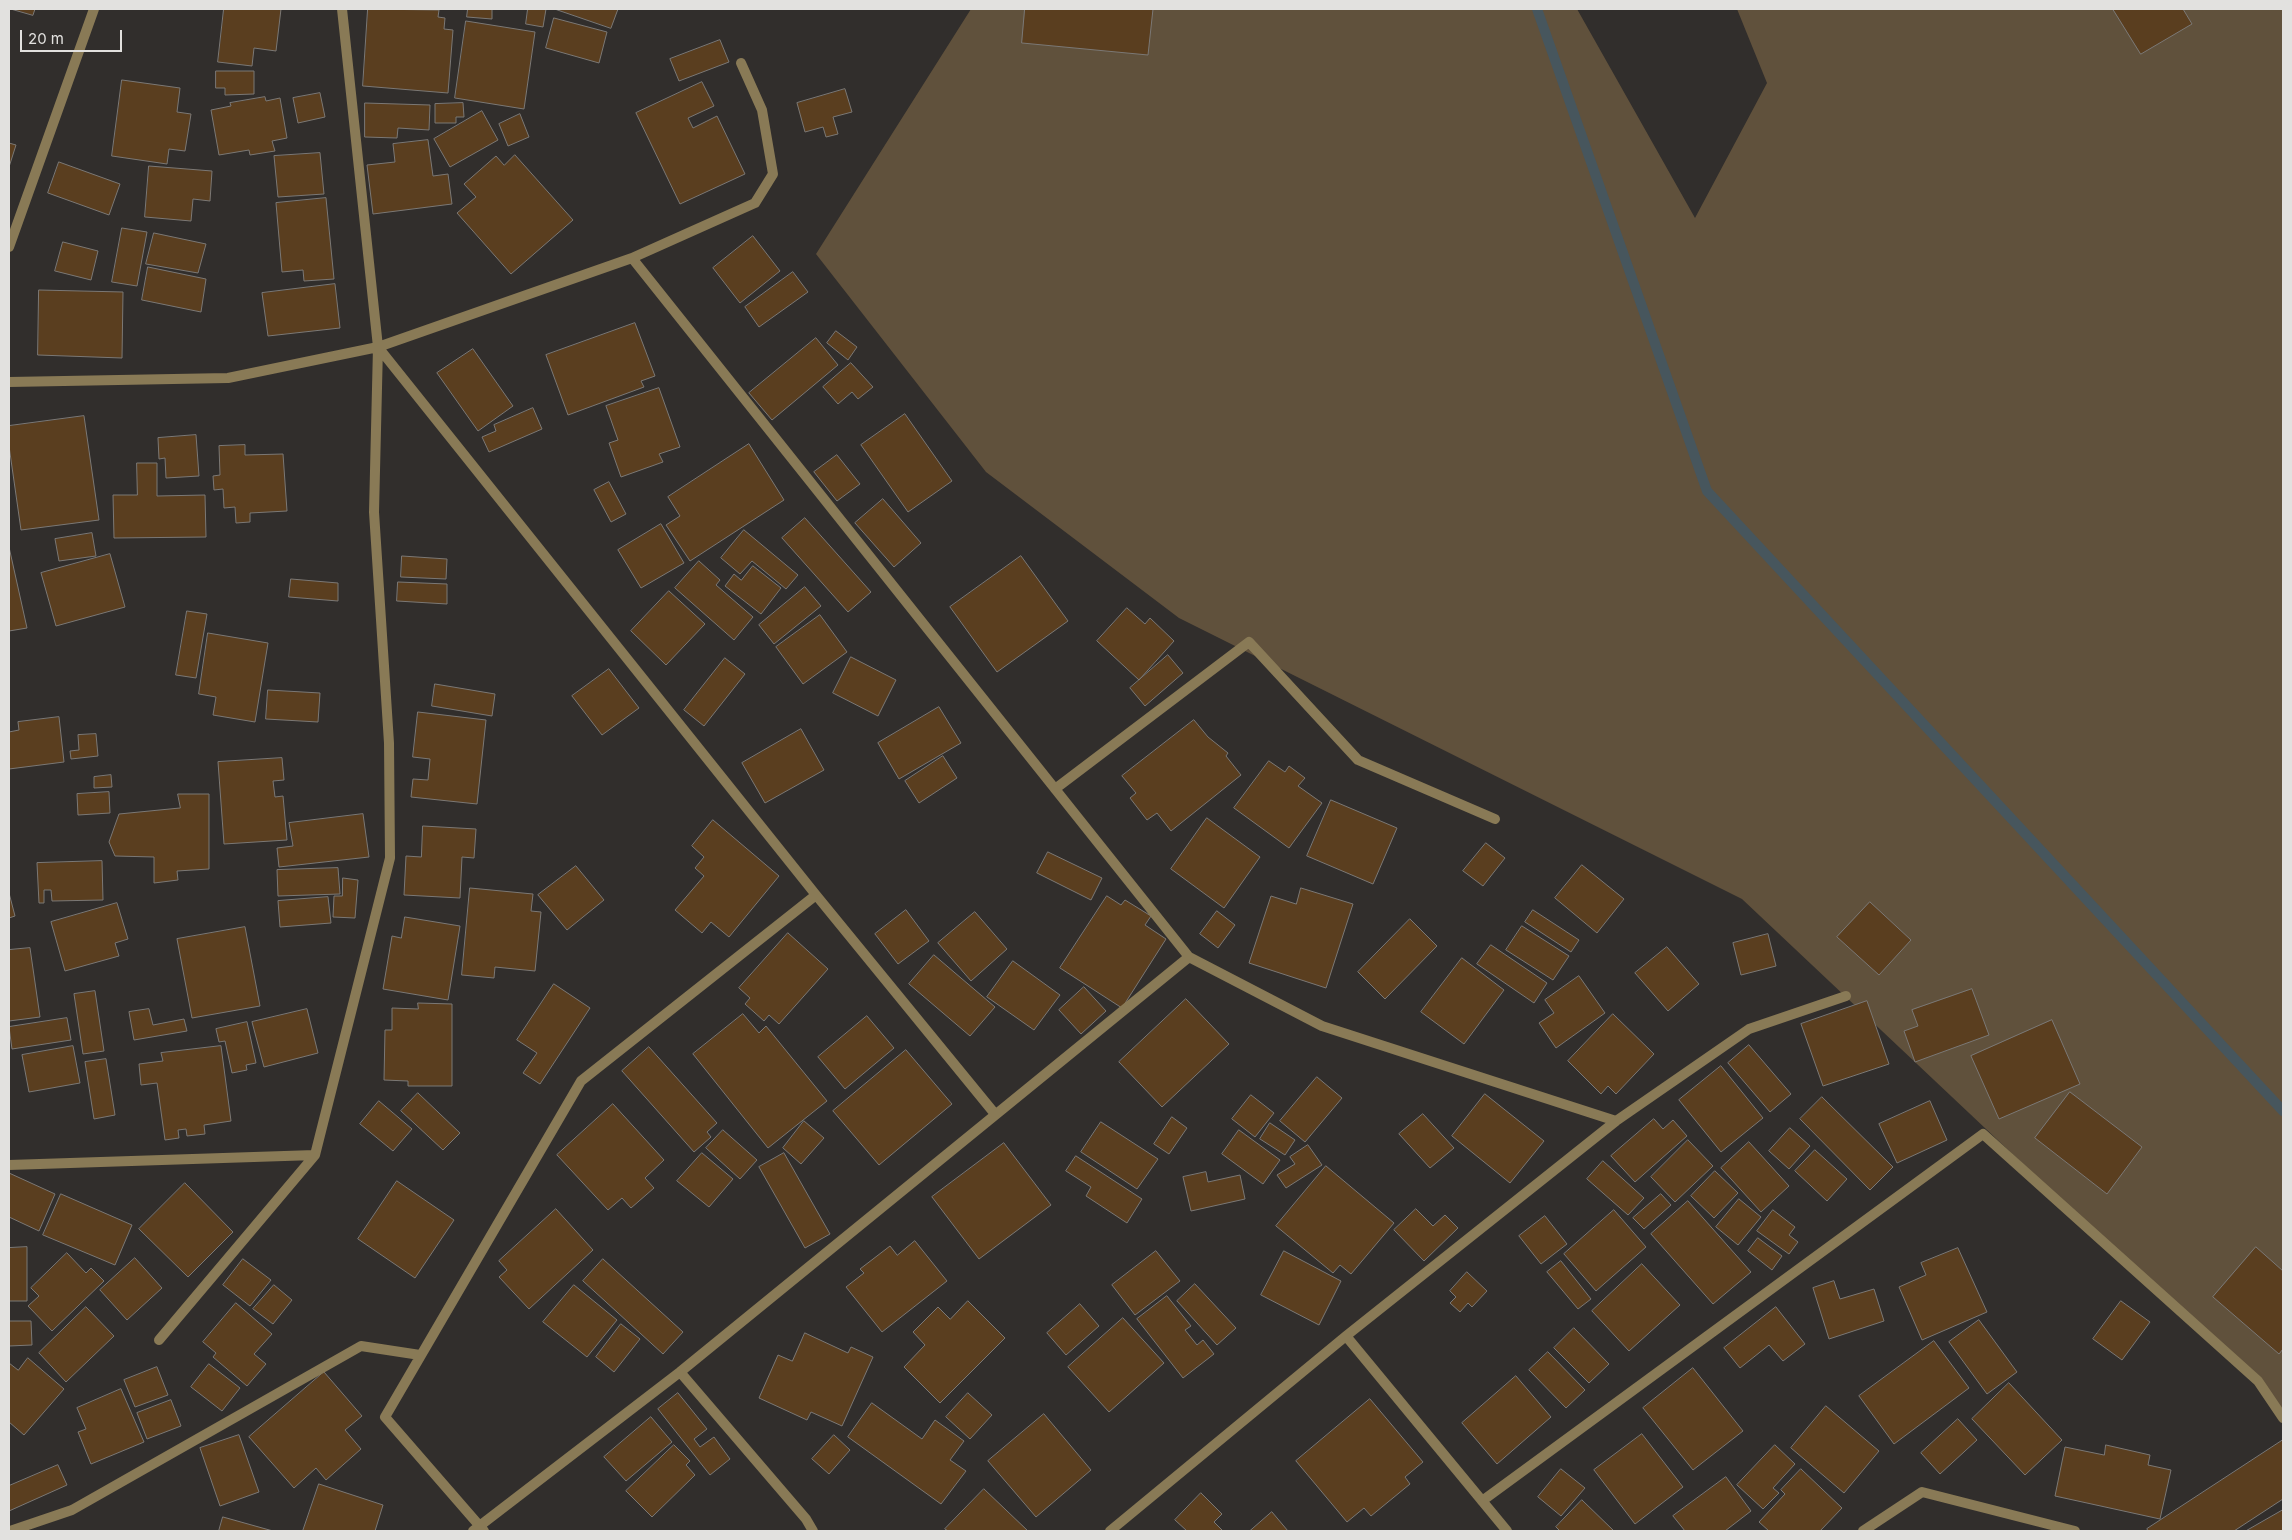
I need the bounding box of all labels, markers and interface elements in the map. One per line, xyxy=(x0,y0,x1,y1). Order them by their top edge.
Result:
scale bar xyxy=(22,20,125,52)
text: 20 m xyxy=(28,29,64,48)

